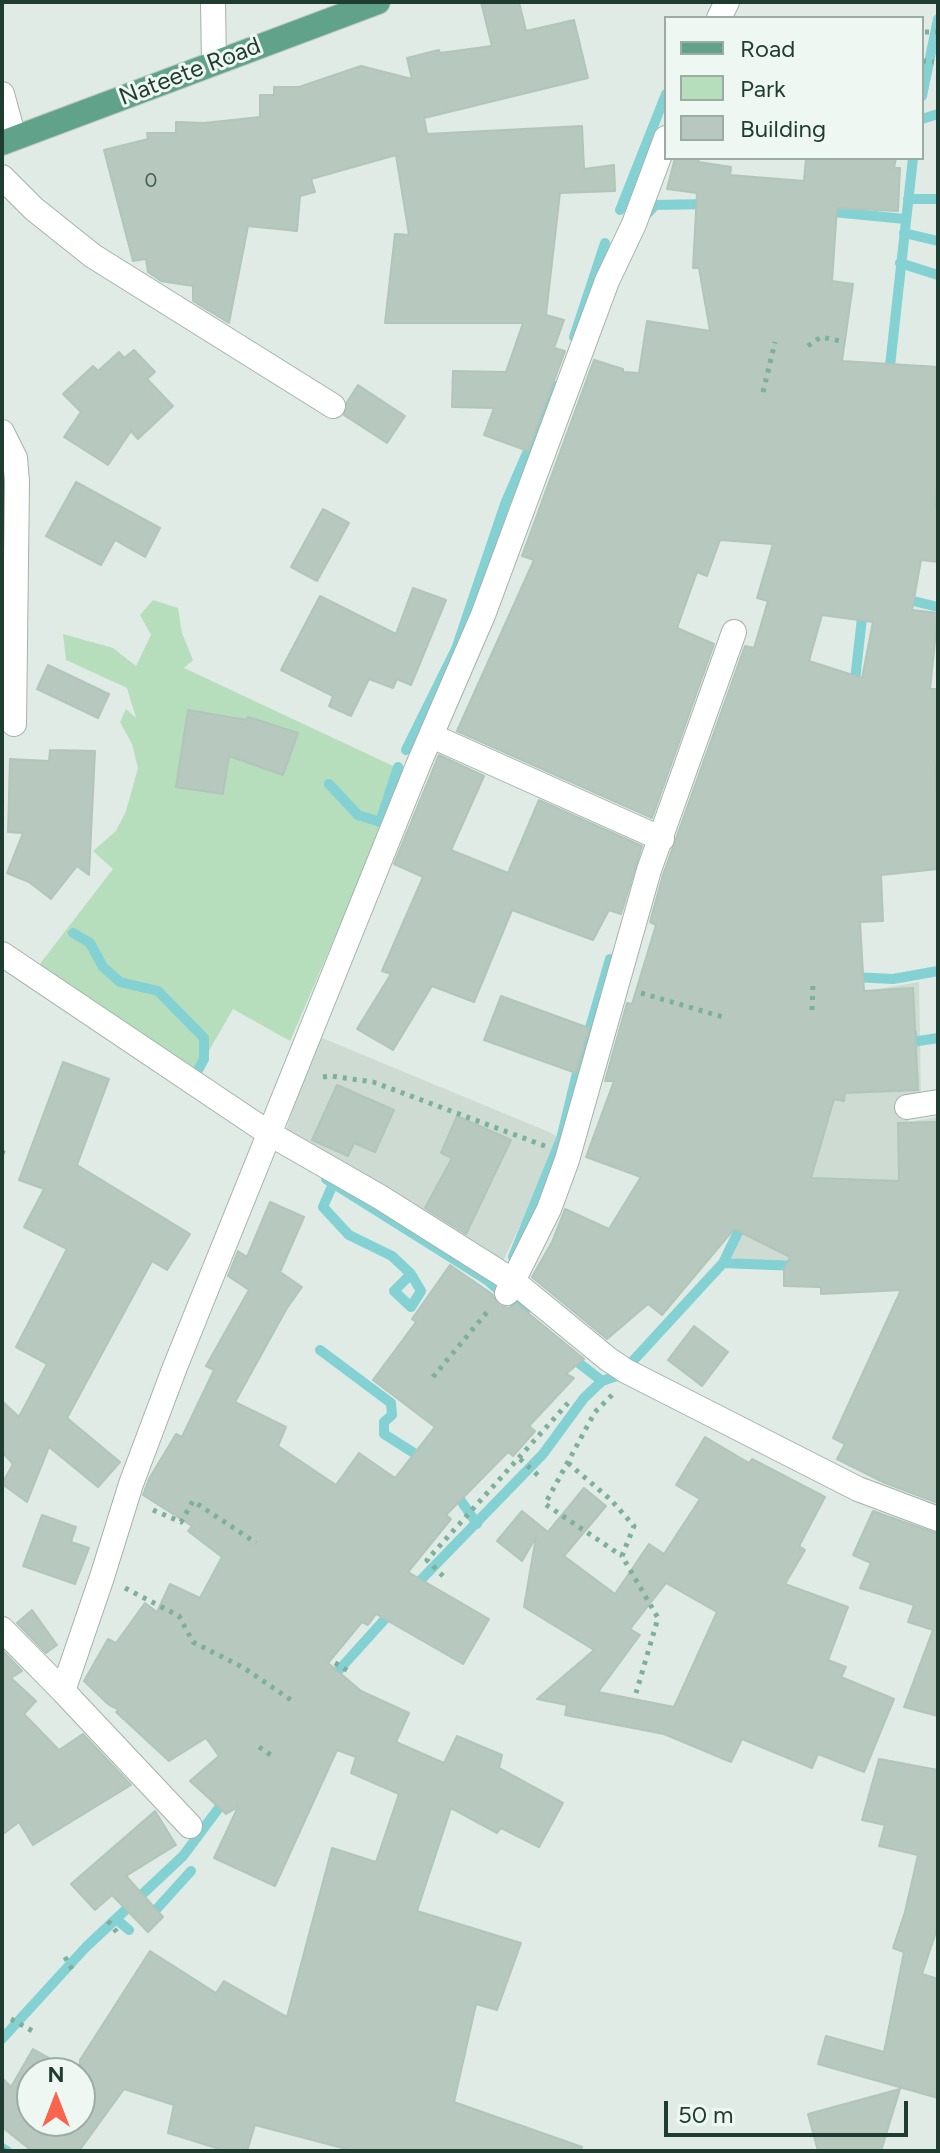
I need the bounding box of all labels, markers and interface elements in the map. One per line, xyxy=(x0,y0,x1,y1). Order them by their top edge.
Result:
legend xyxy=(664,16,924,160)
street label: Nateete Road xyxy=(115,32,265,112)
text: Road xyxy=(740,34,795,63)
text: Park xyxy=(740,74,786,103)
text: Building xyxy=(740,114,826,143)
house number: 0 xyxy=(145,169,157,193)
north arrow xyxy=(16,2057,96,2137)
text: N xyxy=(47,2061,65,2088)
scale bar xyxy=(668,2085,912,2135)
text: 50 m xyxy=(678,2100,734,2129)

